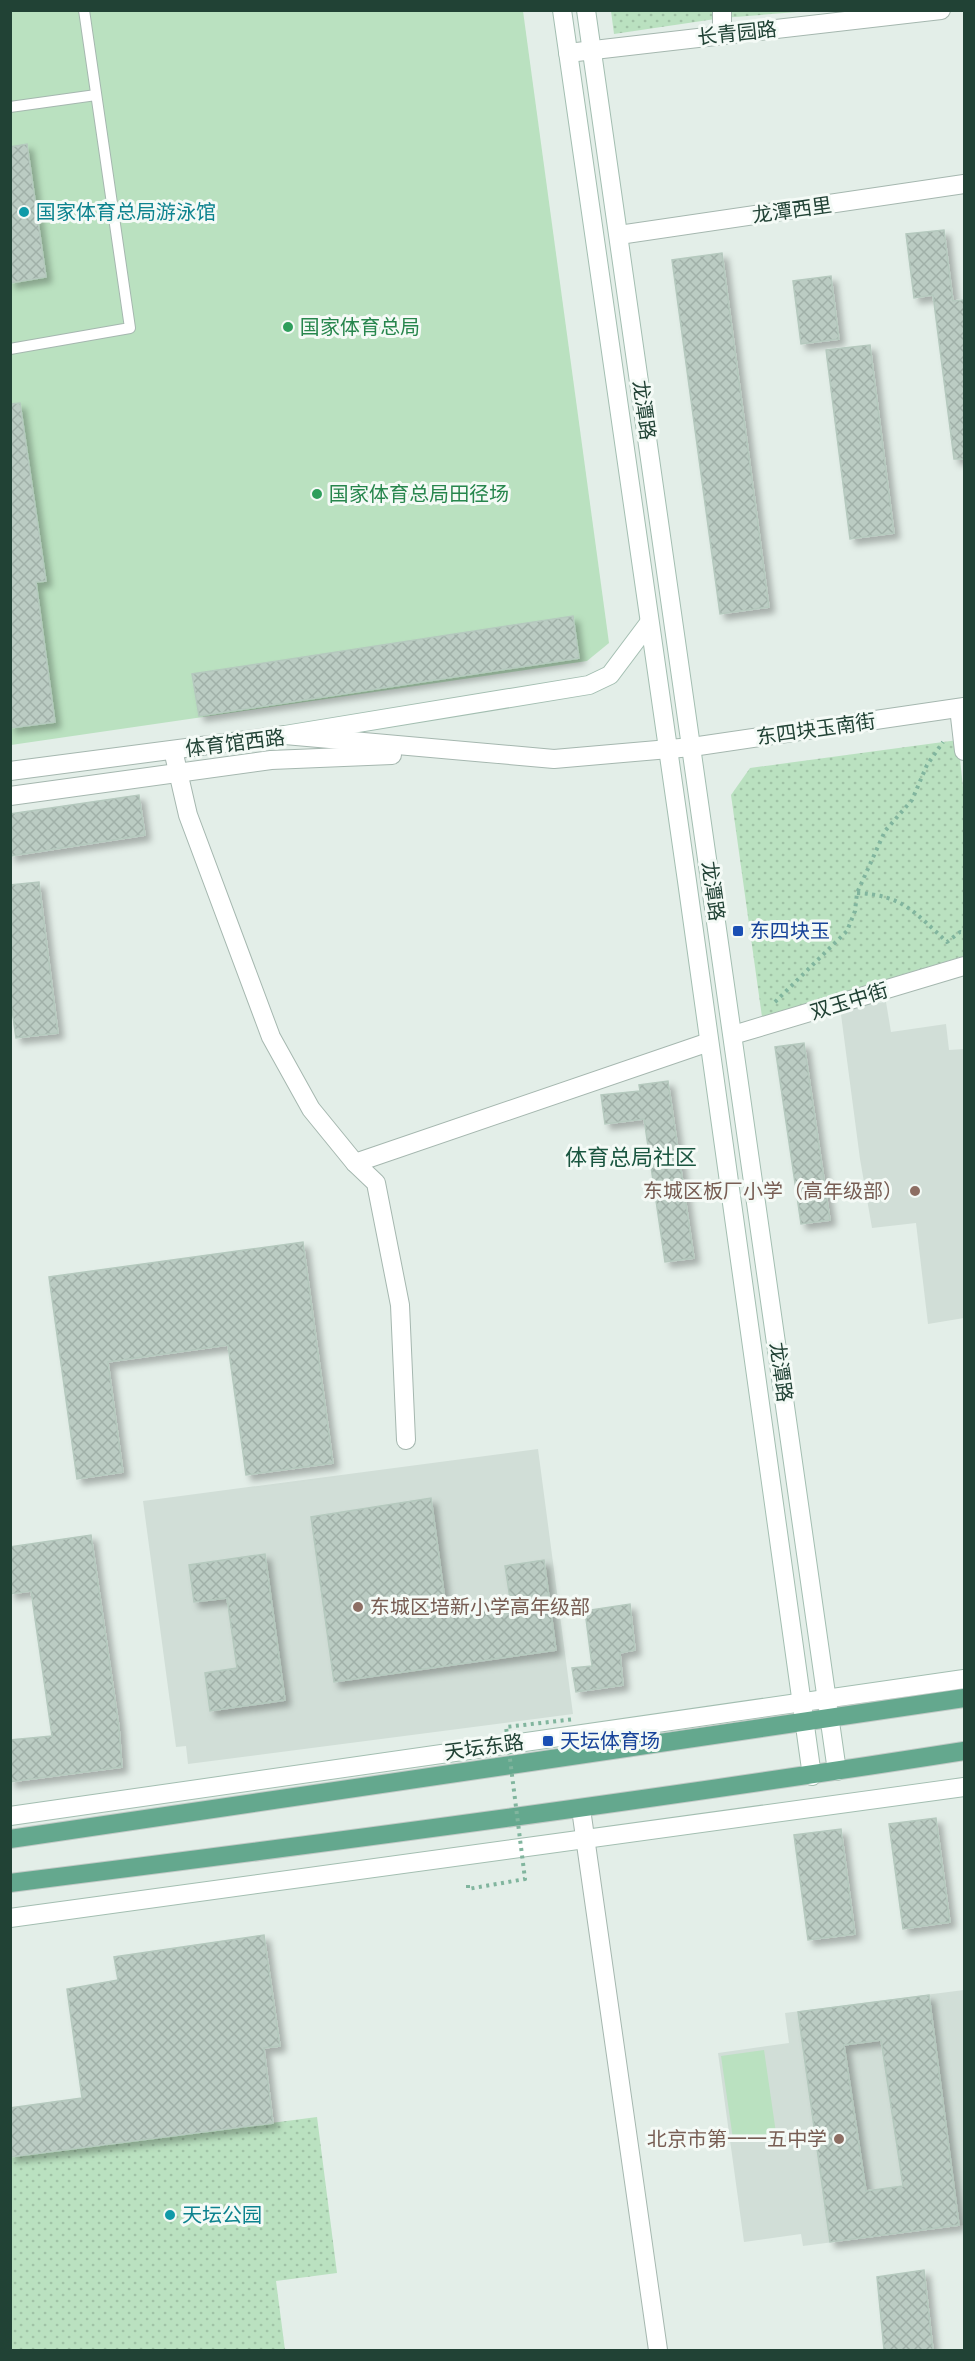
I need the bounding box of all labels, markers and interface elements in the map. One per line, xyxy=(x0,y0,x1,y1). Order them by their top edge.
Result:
street label: 长青园路 xyxy=(696,17,778,49)
street label: 龙潭西里 xyxy=(751,193,833,227)
place label: 国家体育总局游泳馆 xyxy=(36,200,216,224)
marker: 国家体育总局游泳馆 xyxy=(17,205,31,219)
place label: 国家体育总局 xyxy=(300,315,420,339)
marker: 国家体育总局 xyxy=(281,320,295,334)
street label: 龙潭路 xyxy=(628,379,660,441)
place label: 国家体育总局田径场 xyxy=(329,482,509,506)
marker: 国家体育总局田径场 xyxy=(310,487,324,501)
street label: 东四块玉南街 xyxy=(755,709,877,749)
street label: 体育馆西路 xyxy=(184,725,286,761)
street label: 龙潭路 xyxy=(697,860,729,922)
place label: 东四块玉 xyxy=(750,919,830,943)
marker: 东四块玉 xyxy=(731,924,745,938)
street label: 双玉中街 xyxy=(807,978,891,1024)
district label: 体育总局社区 xyxy=(565,1144,697,1171)
place label: 东城区板厂小学（高年级部） xyxy=(643,1179,903,1203)
marker: 东城区板厂小学（高年级部） xyxy=(908,1184,922,1198)
street label: 龙潭路 xyxy=(765,1341,797,1403)
place label: 东城区培新小学高年级部 xyxy=(370,1595,590,1619)
marker: 东城区培新小学高年级部 xyxy=(351,1600,365,1614)
place label: 天坛体育场 xyxy=(560,1729,660,1753)
street label: 天坛东路 xyxy=(443,1730,525,1764)
marker: 天坛体育场 xyxy=(541,1734,555,1748)
place label: 北京市第一一五中学 xyxy=(647,2127,827,2151)
marker: 北京市第一一五中学 xyxy=(832,2132,846,2146)
place label: 天坛公园 xyxy=(182,2203,262,2227)
marker: 天坛公园 xyxy=(163,2208,177,2222)

